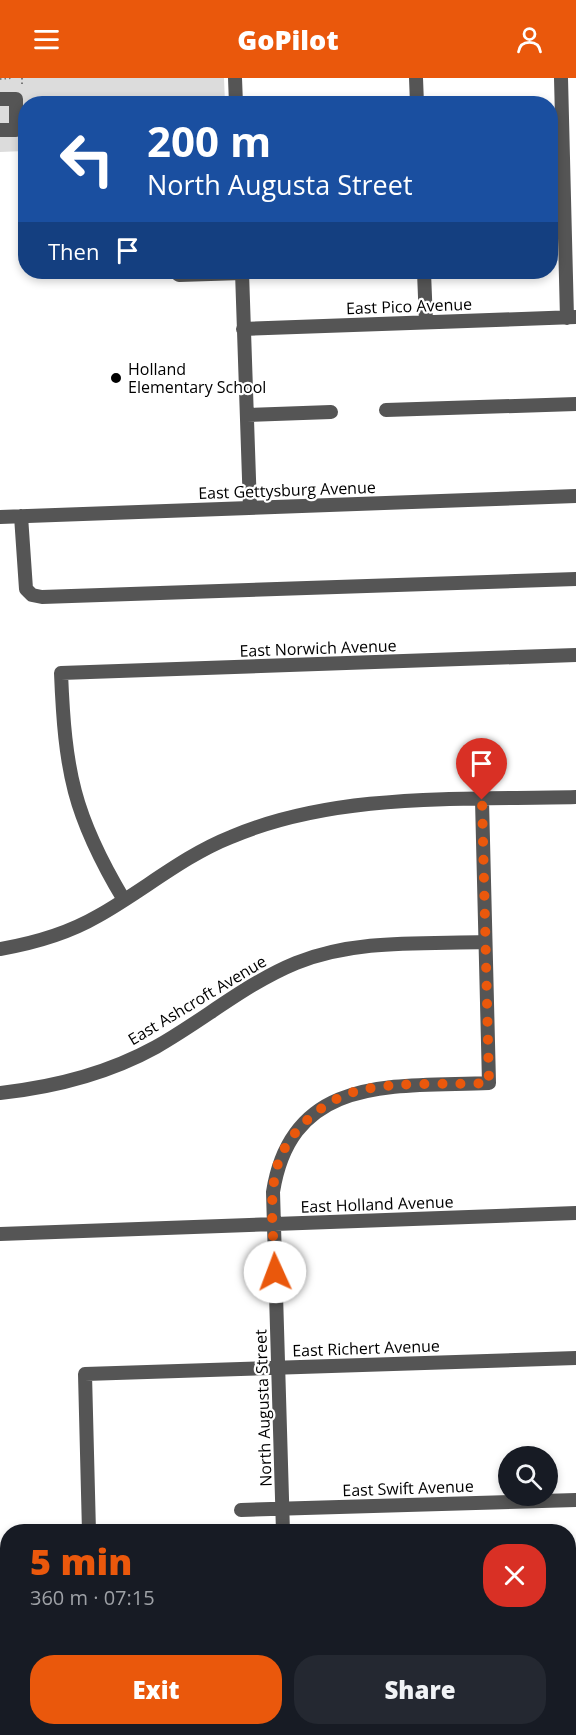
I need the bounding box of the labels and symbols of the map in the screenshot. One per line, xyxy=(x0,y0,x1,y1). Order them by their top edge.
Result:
street label: East Pico Avenue xyxy=(346,293,472,319)
place label: Holland Elementary School xyxy=(128,358,266,398)
marker: Holland Elementary School xyxy=(109,371,123,385)
street label: East Gettysburg Avenue xyxy=(198,476,376,504)
street label: East Norwich Avenue xyxy=(239,634,397,662)
pin xyxy=(456,738,507,800)
street label: East Ashcroft Avenue xyxy=(124,950,270,1050)
street label: East Holland Avenue xyxy=(300,1190,454,1218)
position arrow xyxy=(243,1240,307,1304)
street label: North Augusta Street xyxy=(249,1329,277,1487)
street label: East Richert Avenue xyxy=(292,1334,440,1362)
street label: East Swift Avenue xyxy=(342,1475,474,1501)

